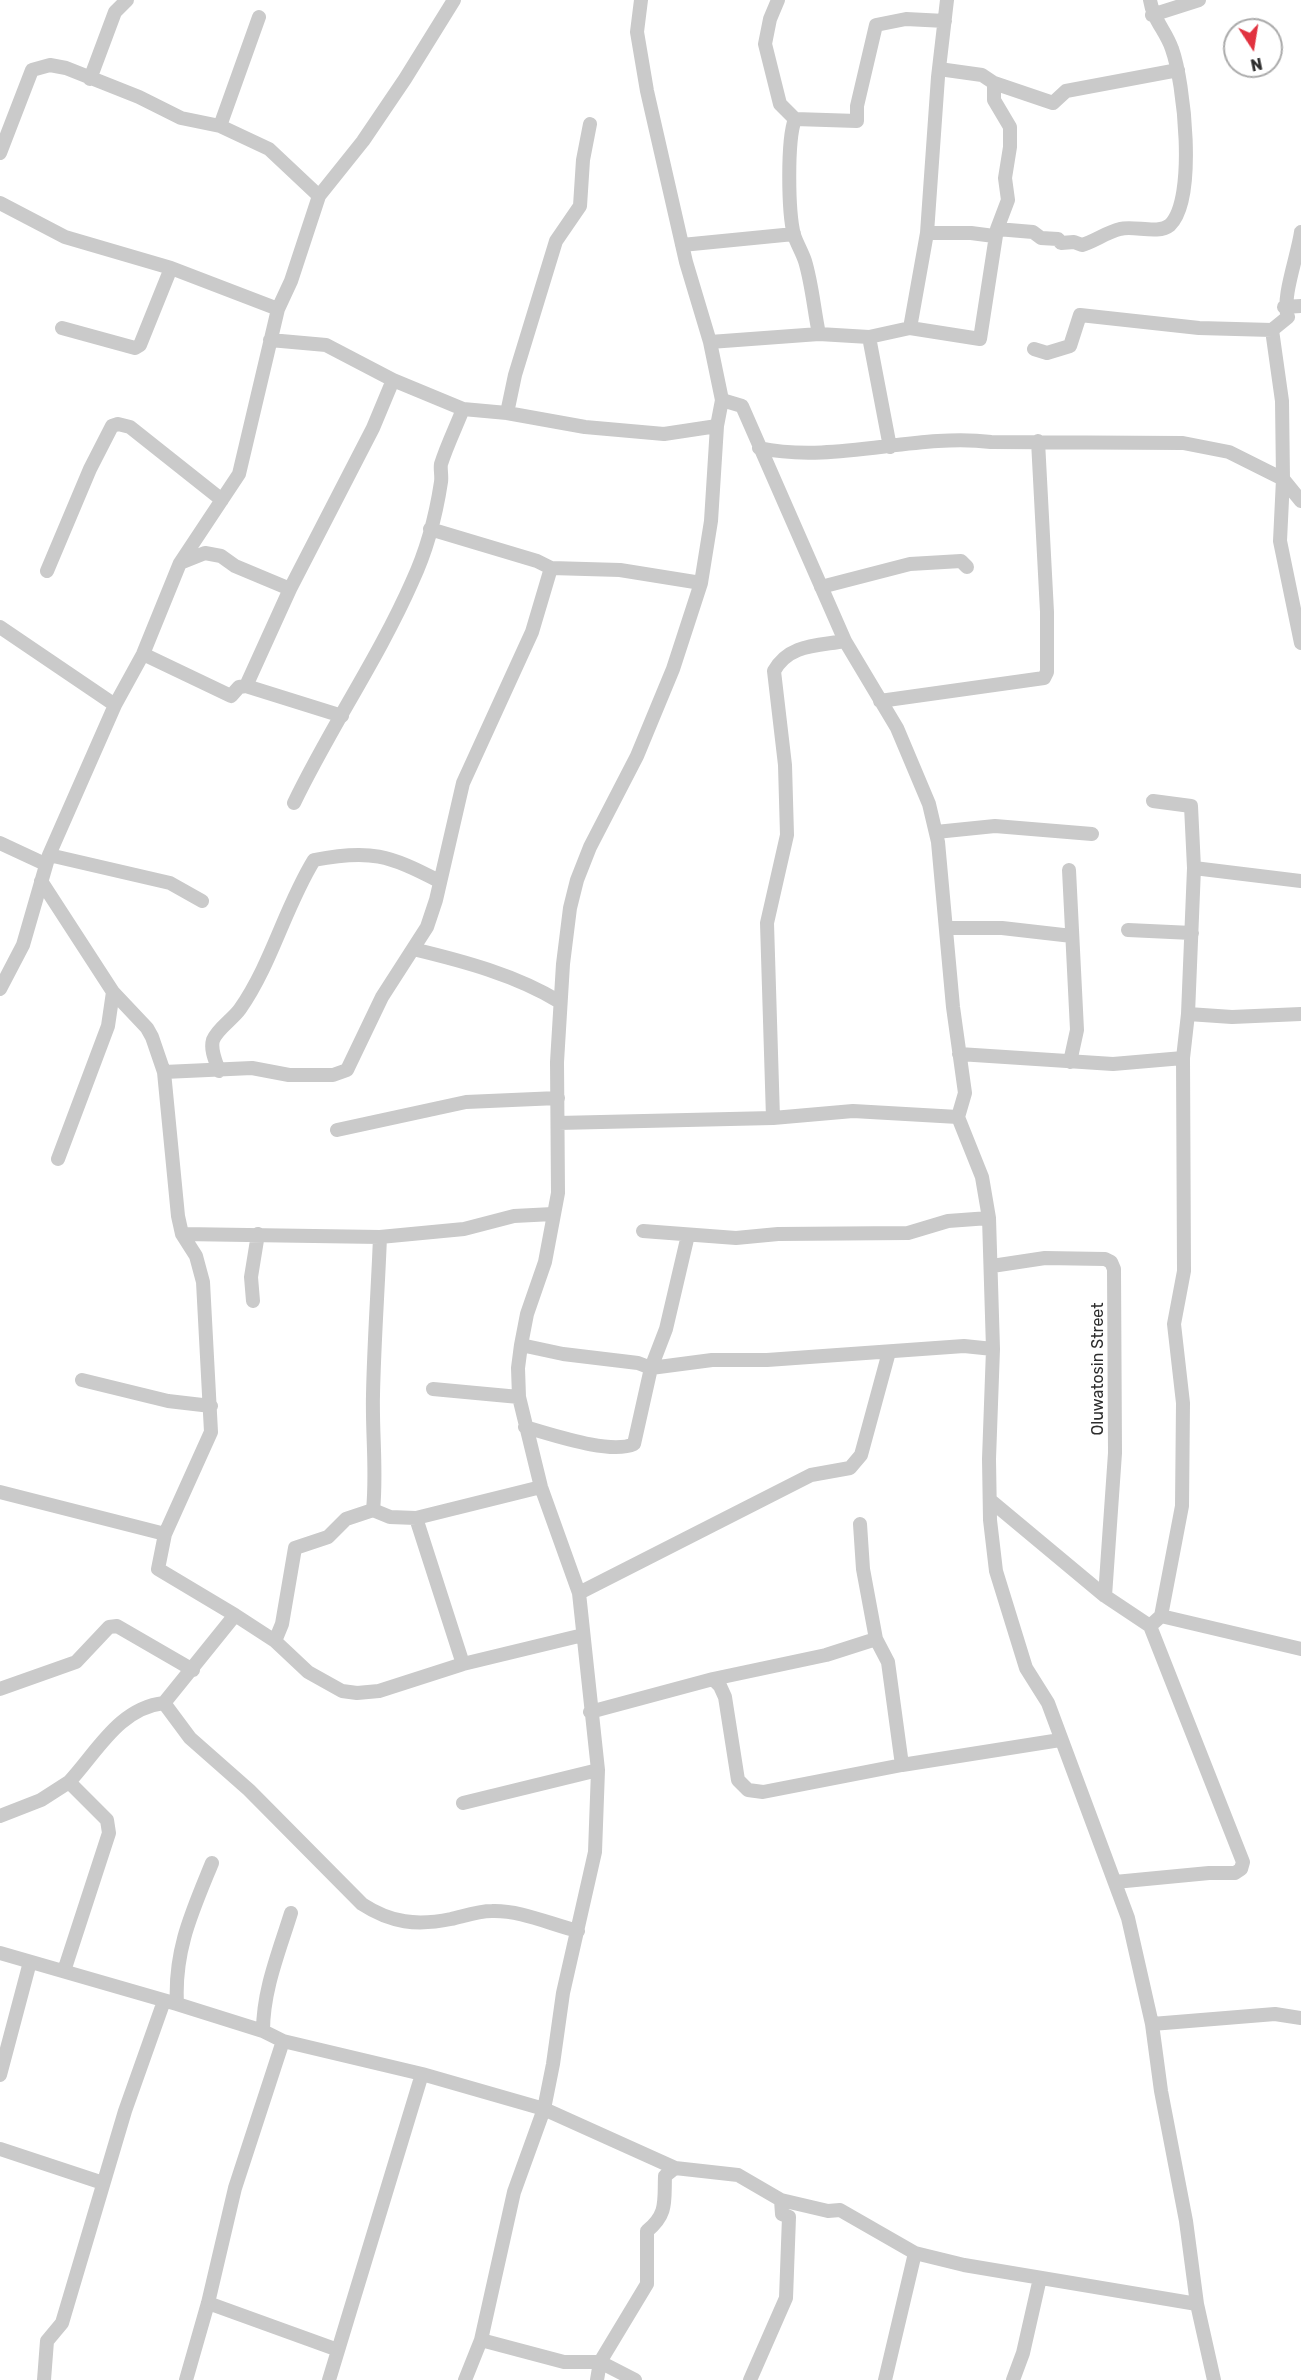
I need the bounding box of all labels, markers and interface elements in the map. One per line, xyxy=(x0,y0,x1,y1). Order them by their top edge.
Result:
north arrow xyxy=(1223,18,1283,78)
text: N xyxy=(1249,54,1264,75)
street label: Oluwatosin Street xyxy=(1088,1302,1108,1436)

